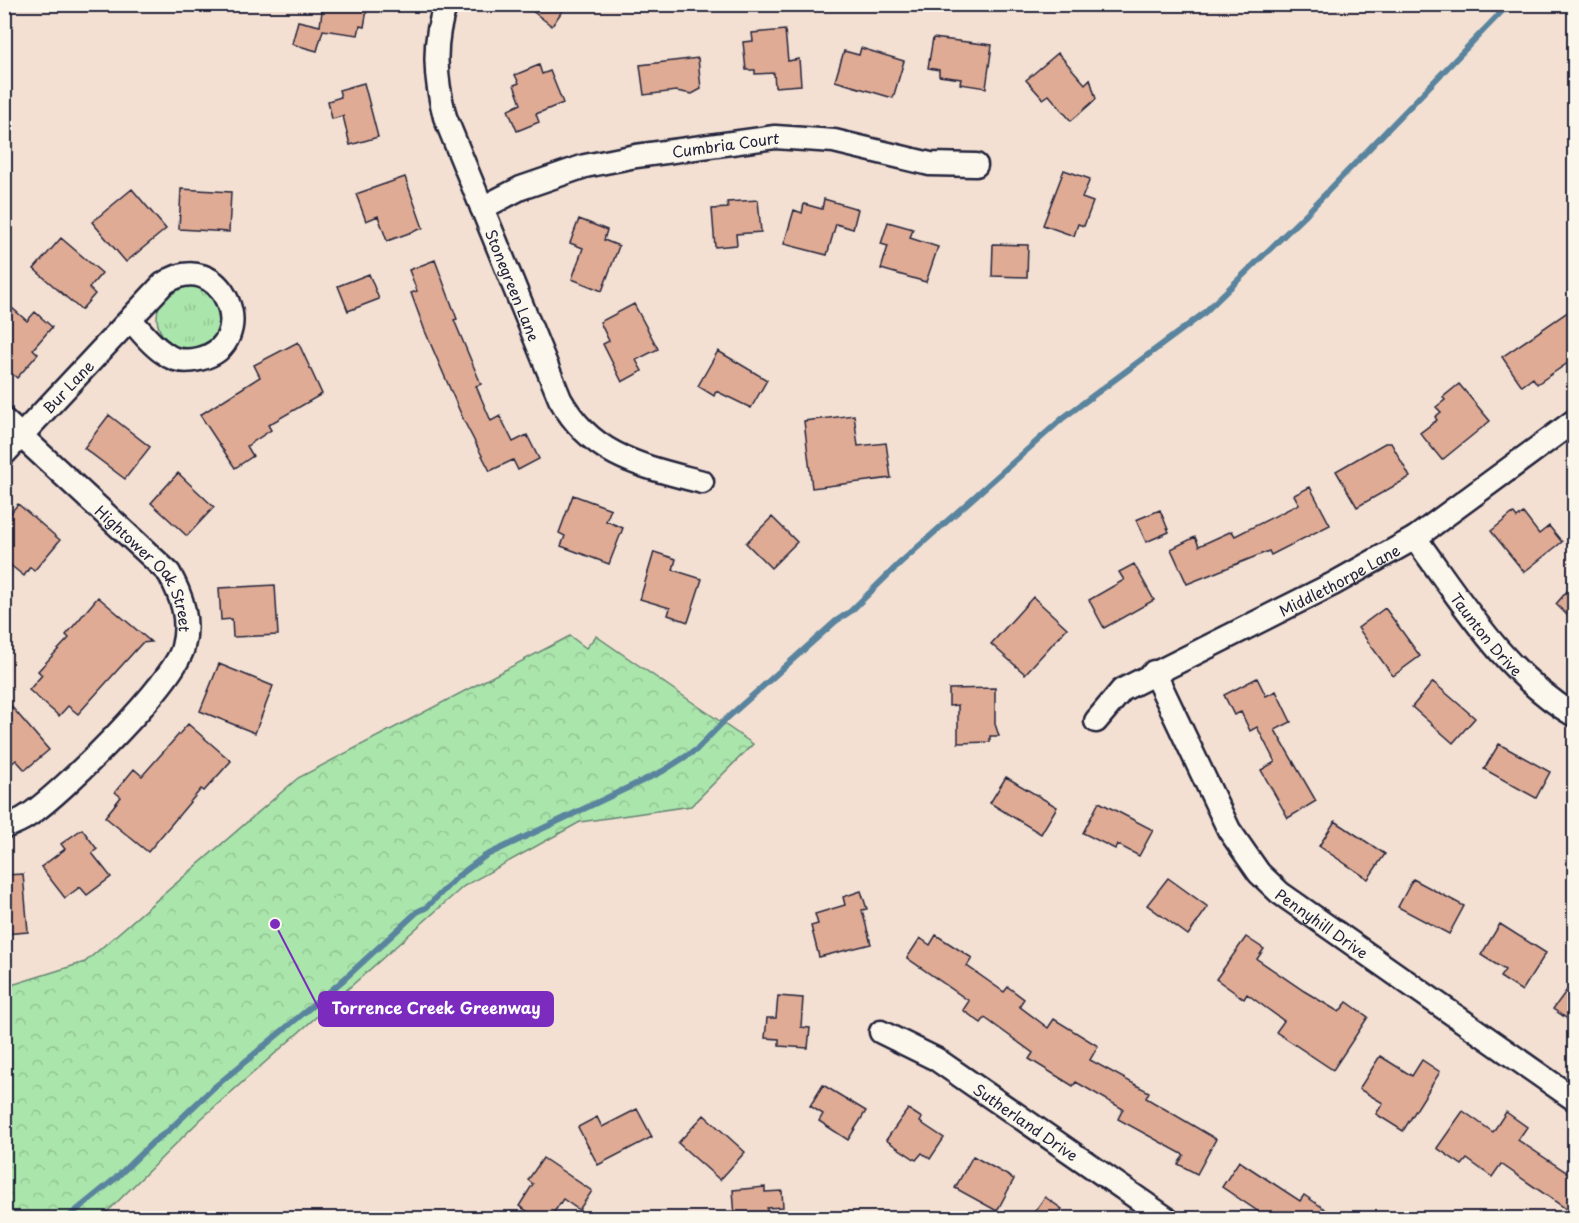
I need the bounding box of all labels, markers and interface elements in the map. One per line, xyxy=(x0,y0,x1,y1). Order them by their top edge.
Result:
street label: Cumbria Court xyxy=(670,125,780,162)
street label: Stonegreen Lane xyxy=(480,225,546,344)
street label: Bur Lane xyxy=(37,354,98,418)
street label: Hightower Oak Street xyxy=(91,499,197,632)
street label: Middlethorpe Lane xyxy=(1274,537,1404,621)
street label: Taunton Drive xyxy=(1446,587,1528,681)
street label: Pennyhill Drive xyxy=(1271,882,1373,963)
callout: Torrence Creek Greenway xyxy=(319,992,553,1026)
text: Torrence Creek Greenway xyxy=(332,995,540,1019)
street label: Sutherland Drive xyxy=(969,1077,1083,1166)

